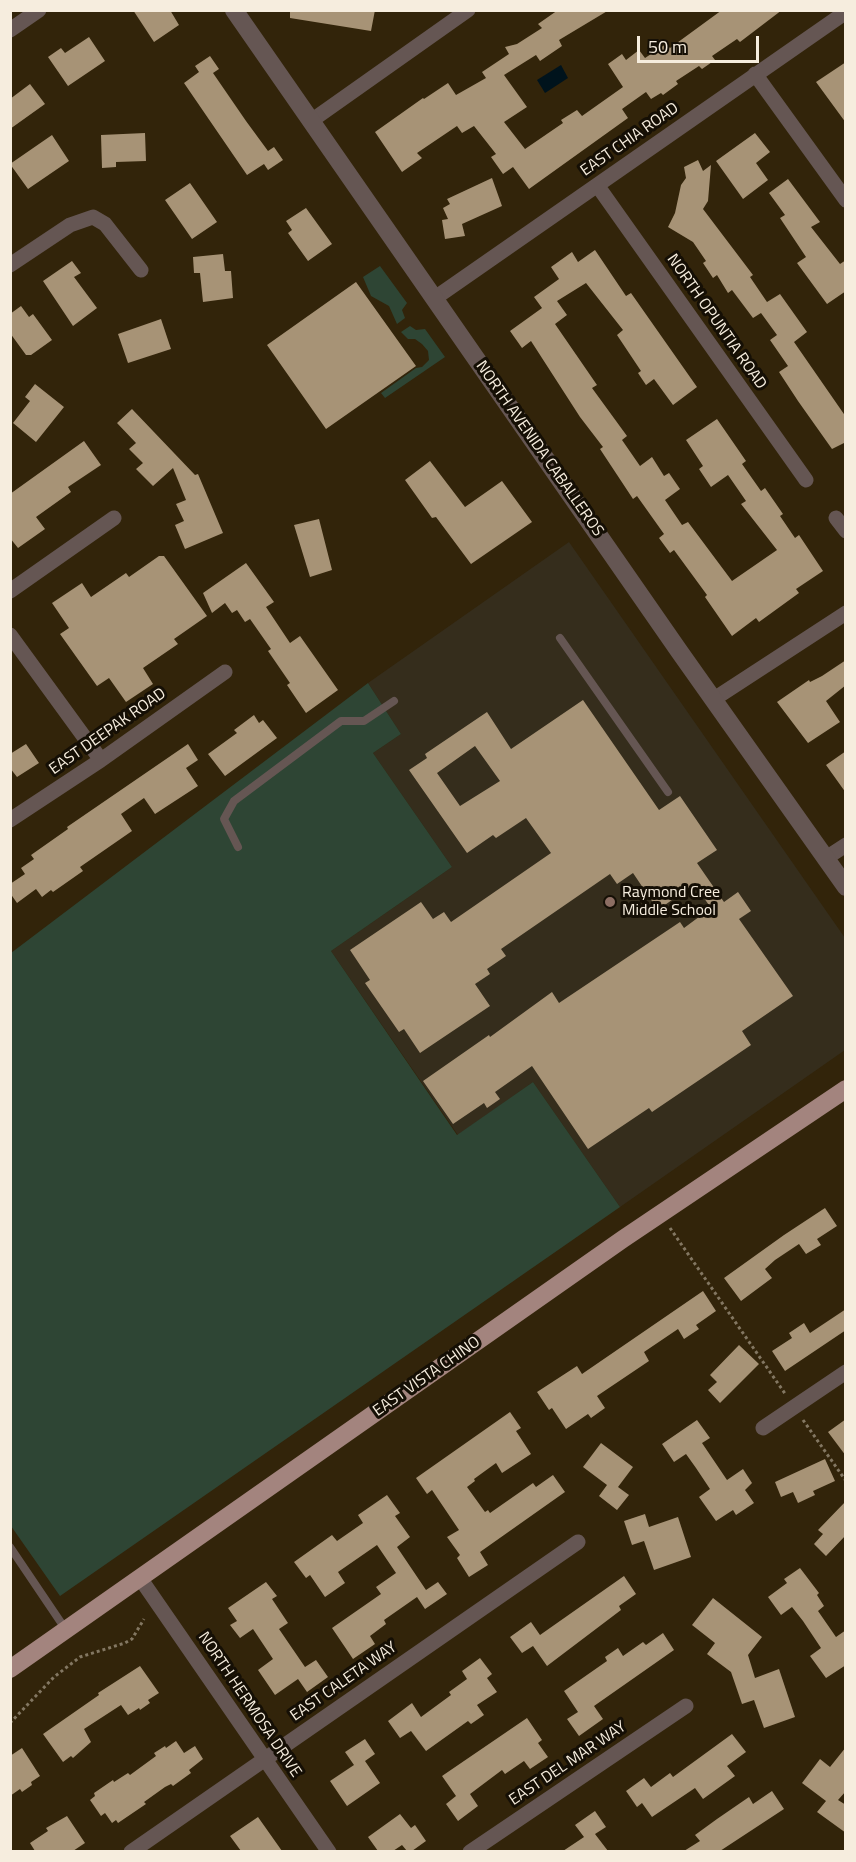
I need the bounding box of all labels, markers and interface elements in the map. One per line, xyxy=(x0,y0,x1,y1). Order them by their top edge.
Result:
scale bar xyxy=(640,24,762,62)
text: 50 m xyxy=(648,33,687,60)
street label: EAST CHIA ROAD xyxy=(577,99,683,181)
street label: NORTH OPUNTIA ROAD xyxy=(662,251,770,393)
street label: NORTH AVENIDA CABALLEROS xyxy=(471,358,607,540)
street label: EAST DEEPAK ROAD xyxy=(46,685,170,779)
place label: Raymond Cree Middle School xyxy=(622,883,720,921)
marker: Raymond Cree Middle School xyxy=(603,895,617,909)
street label: EAST VISTA CHINO xyxy=(370,1333,484,1421)
street label: NORTH HERMOSA DRIVE xyxy=(193,1629,305,1781)
street label: EAST CALETA WAY xyxy=(287,1638,401,1726)
street label: EAST DEL MAR WAY xyxy=(506,1718,630,1810)

